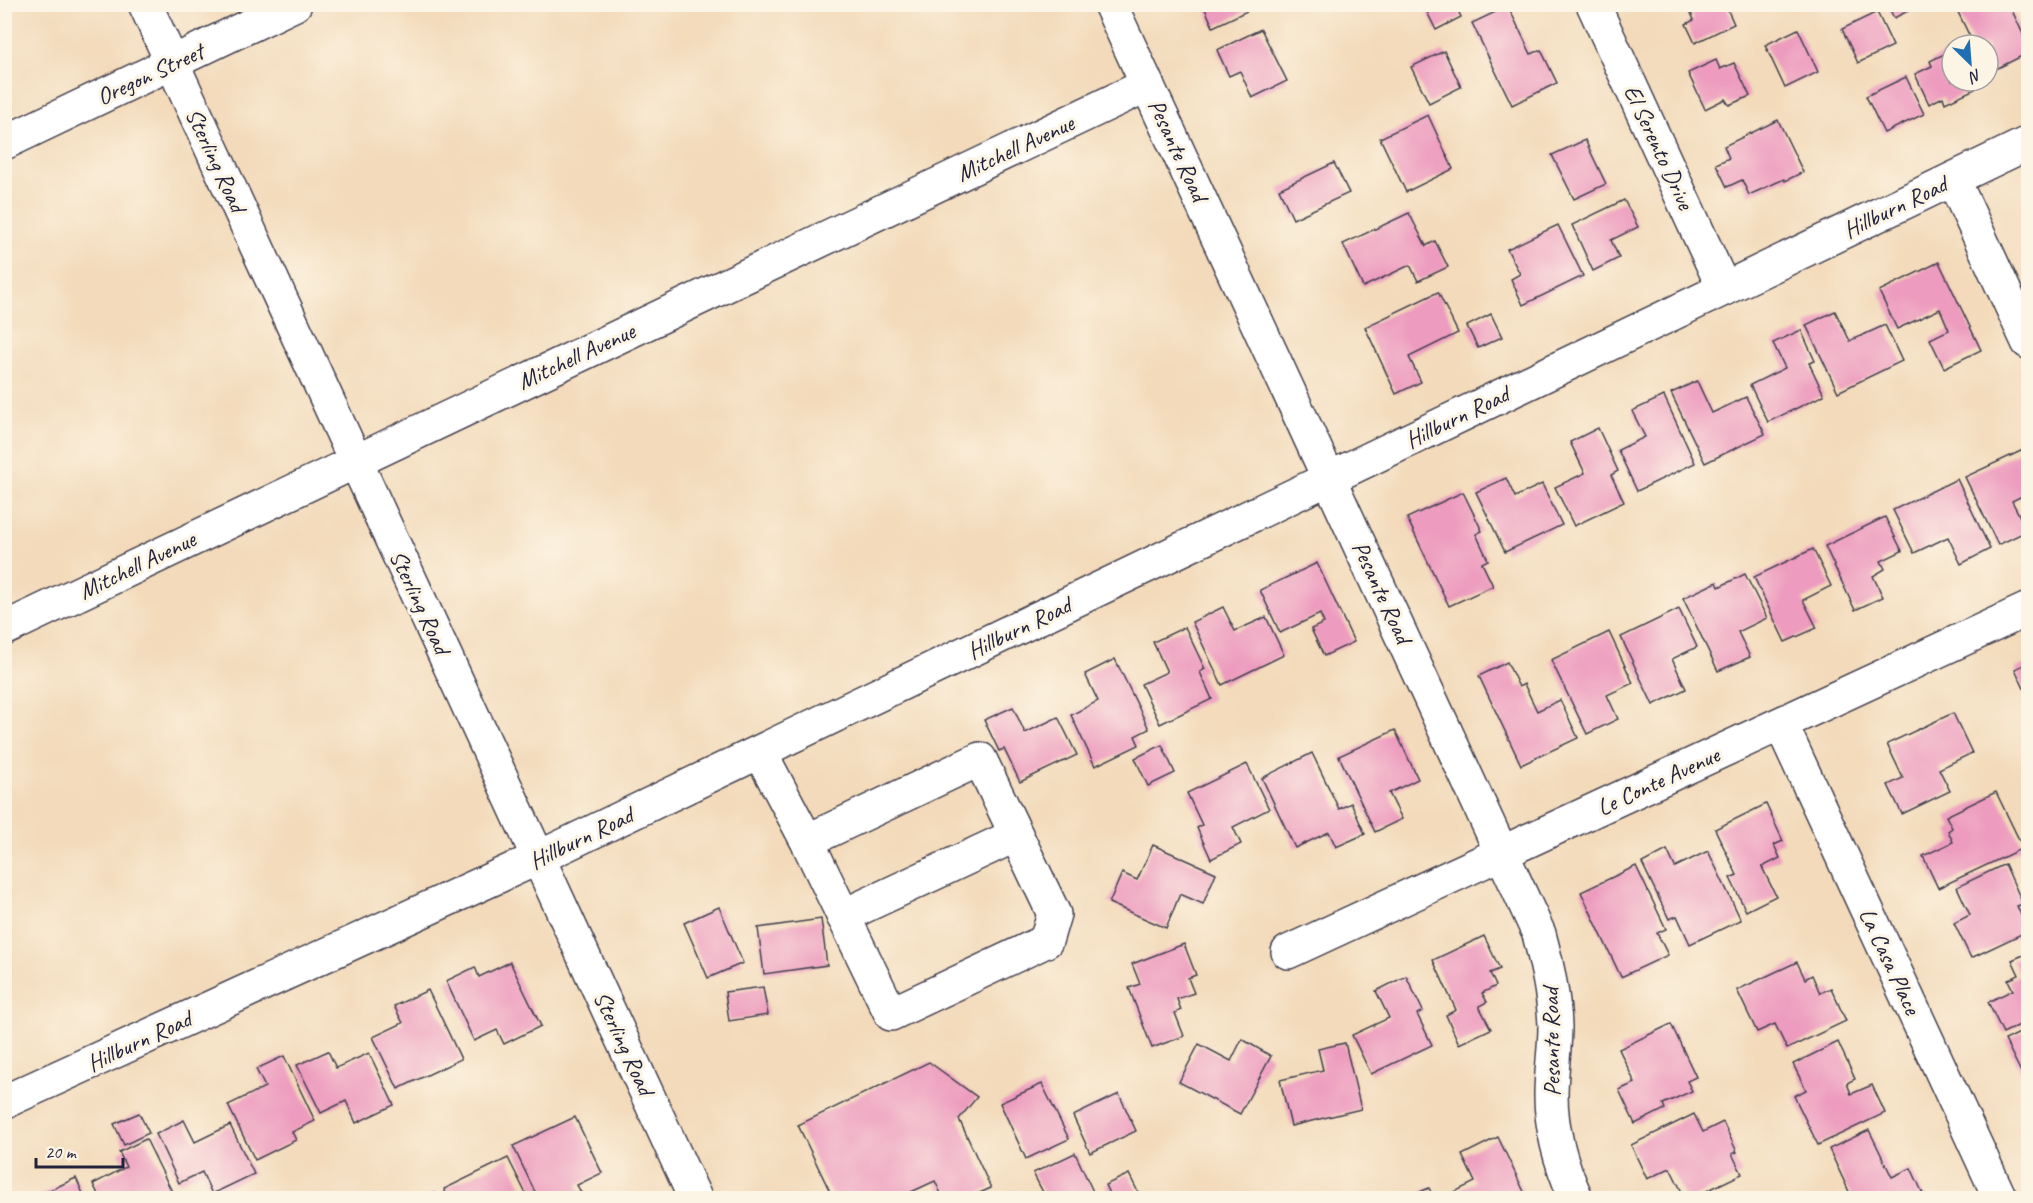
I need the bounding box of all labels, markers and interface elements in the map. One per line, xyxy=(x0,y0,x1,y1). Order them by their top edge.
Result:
north arrow xyxy=(1940,33,2000,93)
street label: Oregon Street xyxy=(92,35,211,112)
text: N xyxy=(1964,65,1985,88)
street label: El Serento Drive xyxy=(1617,80,1702,216)
street label: Pesante Road xyxy=(1141,94,1216,209)
street label: Sterling Road xyxy=(179,103,255,220)
street label: Mitchell Avenue xyxy=(952,107,1080,188)
street label: Hillburn Road xyxy=(1838,167,1955,245)
street label: Mitchell Avenue xyxy=(513,315,641,396)
street label: Hillburn Road xyxy=(1400,377,1517,455)
street label: Mitchell Avenue xyxy=(74,523,202,606)
street label: Pesante Road xyxy=(1345,536,1420,651)
street label: Sterling Road xyxy=(383,545,459,662)
street label: Hillburn Road xyxy=(962,588,1079,666)
street label: Le Conte Avenue xyxy=(1592,739,1726,822)
street label: Hillburn Road xyxy=(524,798,641,876)
street label: La Casa Place xyxy=(1852,903,1929,1021)
street label: Pesante Road xyxy=(1535,984,1567,1097)
street label: Sterling Road xyxy=(587,986,663,1103)
street label: Hillburn Road xyxy=(82,1002,199,1078)
scale bar xyxy=(36,1131,123,1169)
text: 20 m xyxy=(45,1141,78,1163)

